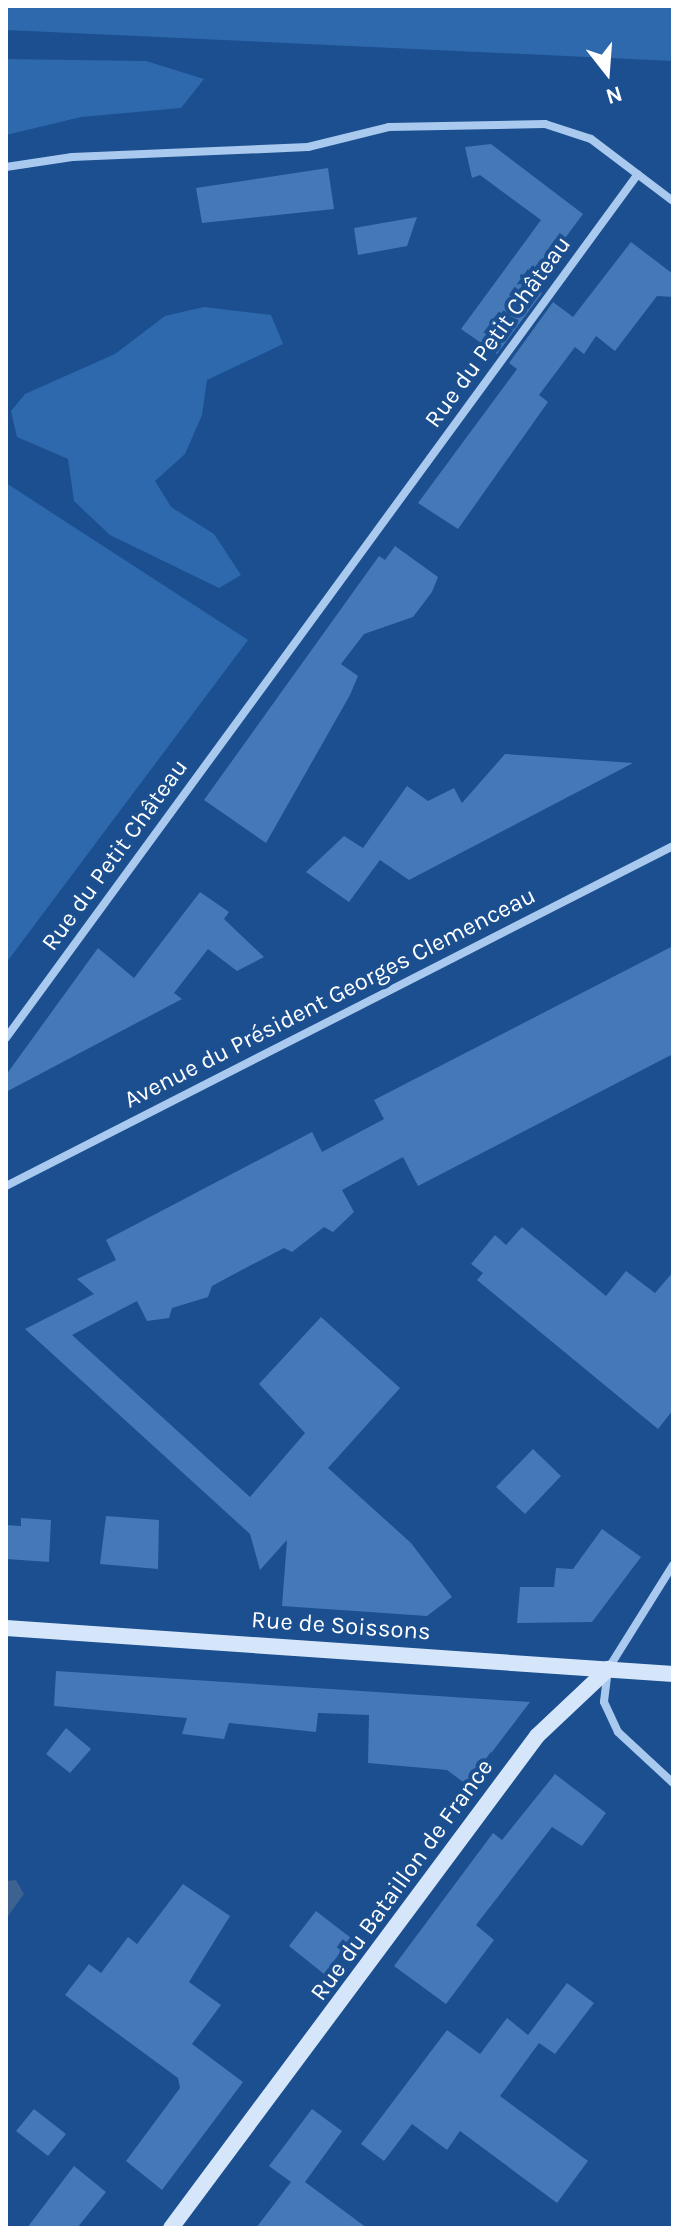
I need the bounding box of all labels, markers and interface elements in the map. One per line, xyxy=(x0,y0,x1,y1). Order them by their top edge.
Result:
north arrow xyxy=(567,32,647,112)
text: N xyxy=(603,80,625,110)
street label: Rue du Petit Château xyxy=(419,231,577,433)
street label: Rue du Petit Château xyxy=(36,754,194,956)
street label: Avenue du Président Georges Clemenceau xyxy=(120,881,540,1115)
street label: Rue de Soissons xyxy=(250,1605,432,1647)
street label: Rue du Bataillon de France xyxy=(305,1753,499,2007)

